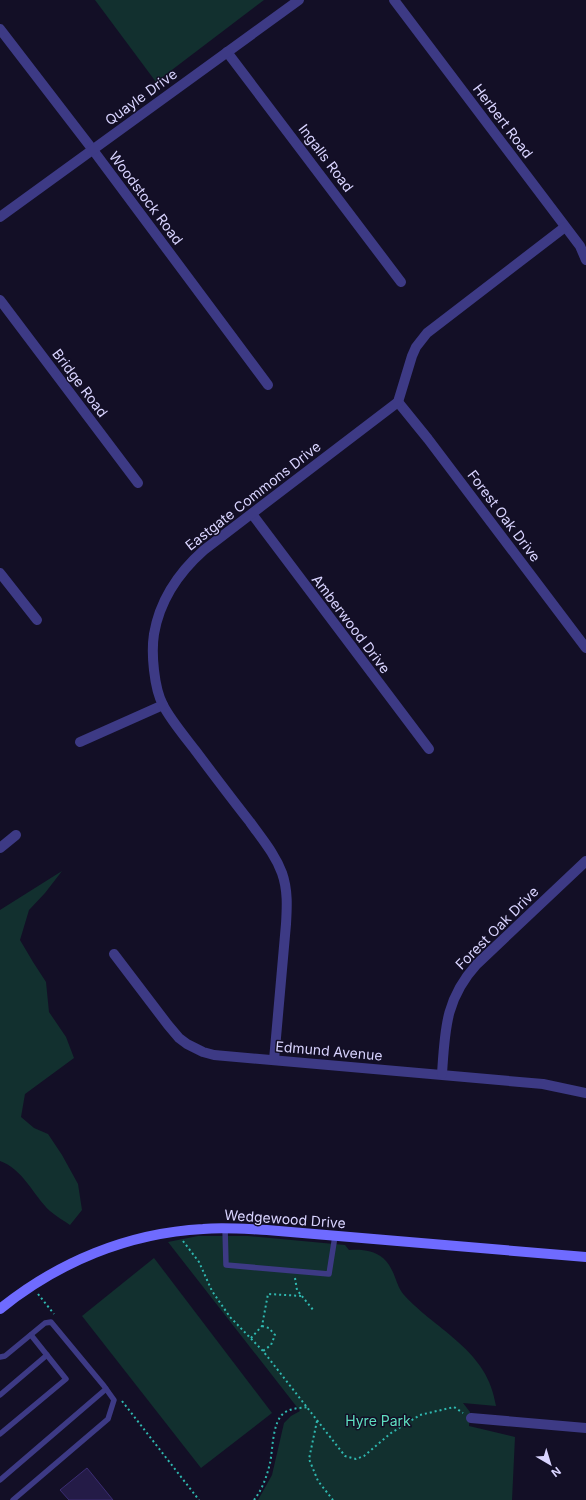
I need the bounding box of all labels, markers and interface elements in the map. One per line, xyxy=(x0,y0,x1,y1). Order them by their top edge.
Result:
street label: Quayle Drive xyxy=(101,65,180,128)
street label: Herbert Road xyxy=(470,80,537,161)
street label: Ingalls Road xyxy=(295,120,357,195)
street label: Woodstock Road xyxy=(106,148,187,248)
street label: Bridge Road xyxy=(49,345,112,420)
street label: Eastgate Commons Drive xyxy=(182,438,324,554)
street label: Forest Oak Drive xyxy=(464,467,544,565)
street label: Amberwood Drive xyxy=(309,571,394,676)
street label: Forest Oak Drive xyxy=(452,883,542,973)
street label: Edmund Avenue xyxy=(275,1037,383,1064)
street label: Wedgewood Drive xyxy=(224,1206,346,1231)
park label: Hyre Park xyxy=(345,1412,411,1429)
north arrow xyxy=(530,1444,570,1484)
text: N xyxy=(549,1464,564,1480)

